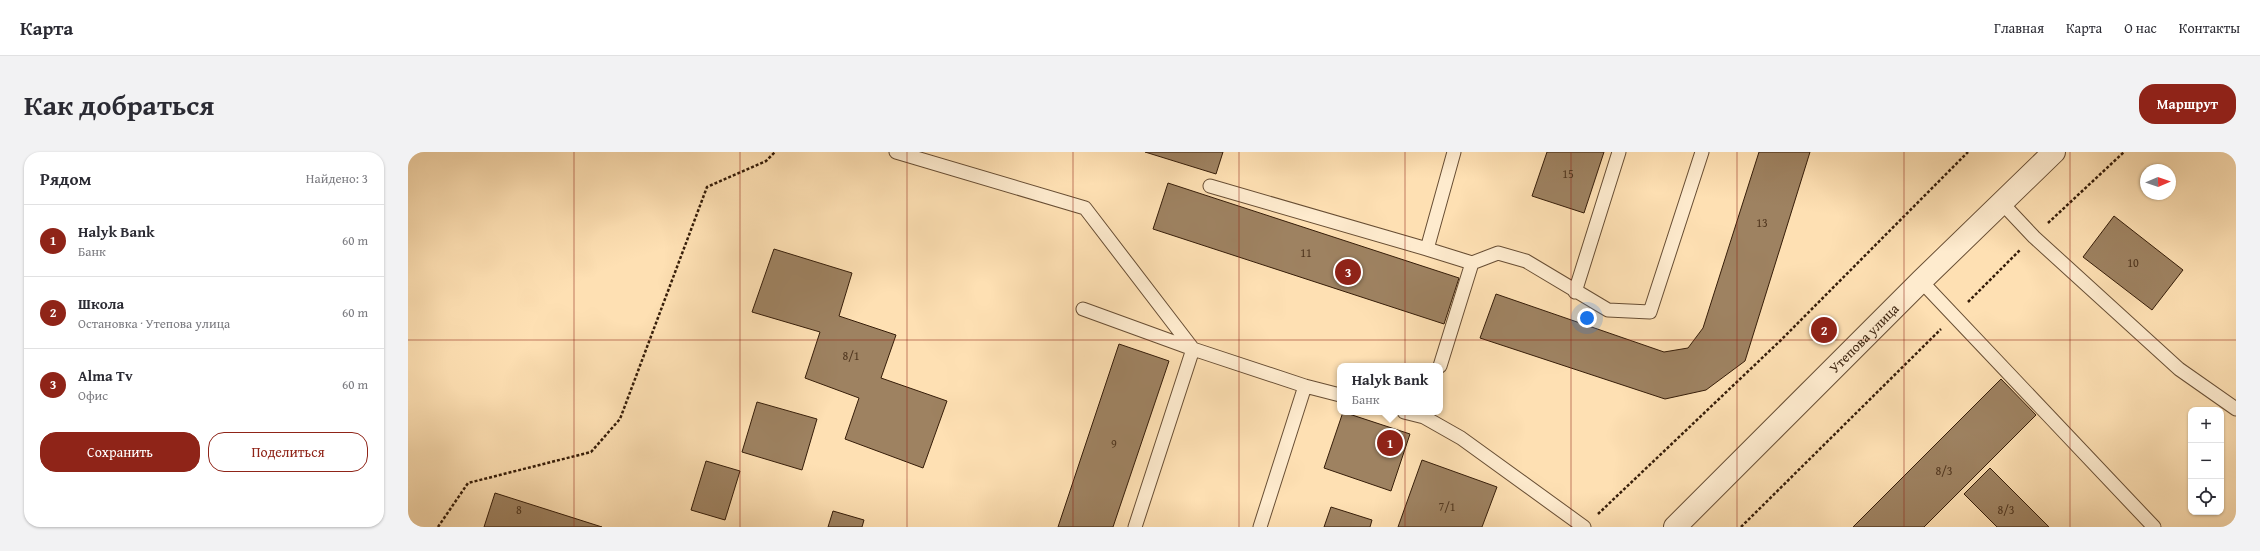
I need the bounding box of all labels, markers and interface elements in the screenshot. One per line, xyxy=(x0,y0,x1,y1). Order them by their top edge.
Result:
text: Карта xyxy=(20,14,73,42)
text: Главная xyxy=(1994,18,2044,38)
text: Карта xyxy=(2066,18,2102,38)
text: О нас xyxy=(2124,18,2157,38)
text: Контакты xyxy=(2179,18,2240,38)
text: Как добраться xyxy=(24,84,214,125)
button: Маршрут xyxy=(2139,84,2236,124)
north arrow xyxy=(2140,164,2176,200)
house number: 15 xyxy=(1562,165,1574,182)
text: Рядом xyxy=(40,166,91,191)
text: Найдено: 3 xyxy=(306,169,368,188)
house number: 13 xyxy=(1756,214,1768,231)
text: Halyk Bank xyxy=(78,221,155,242)
text: 1 xyxy=(50,231,56,250)
text: 60 m xyxy=(342,231,368,250)
text: Банк xyxy=(78,242,106,261)
house number: 11 xyxy=(1300,244,1312,261)
house number: 10 xyxy=(2127,254,2139,271)
pin: 3 xyxy=(1335,257,1361,287)
text: Школа xyxy=(78,293,124,314)
street label: Утепова улица xyxy=(1824,299,1903,378)
text: 2 xyxy=(50,303,56,322)
text: 60 m xyxy=(342,303,368,322)
your location xyxy=(1577,308,1597,328)
text: Остановка · Утепова улица xyxy=(78,314,230,333)
pin: 2 xyxy=(1811,315,1837,345)
house number: 8/1 xyxy=(842,347,860,364)
popup xyxy=(1337,363,1443,415)
text: Alma Tv xyxy=(78,365,133,386)
text: Halyk Bank xyxy=(1352,369,1428,390)
text: 3 xyxy=(50,375,56,394)
text: 60 m xyxy=(342,375,368,394)
text: Офис xyxy=(78,386,108,405)
text: Банк xyxy=(1352,390,1380,409)
map controls xyxy=(2188,407,2224,515)
button: + xyxy=(2188,407,2224,443)
pin: 1 xyxy=(1377,428,1403,458)
button: Сохранить xyxy=(40,432,200,472)
button: Поделиться xyxy=(208,432,368,472)
house number: 9 xyxy=(1111,435,1117,452)
button: − xyxy=(2188,443,2224,479)
house number: 8/3 xyxy=(1935,462,1953,479)
button: locate xyxy=(2188,479,2224,515)
house number: 7/1 xyxy=(1438,498,1456,515)
house number: 8 xyxy=(516,501,522,518)
house number: 8/3 xyxy=(1997,501,2015,518)

